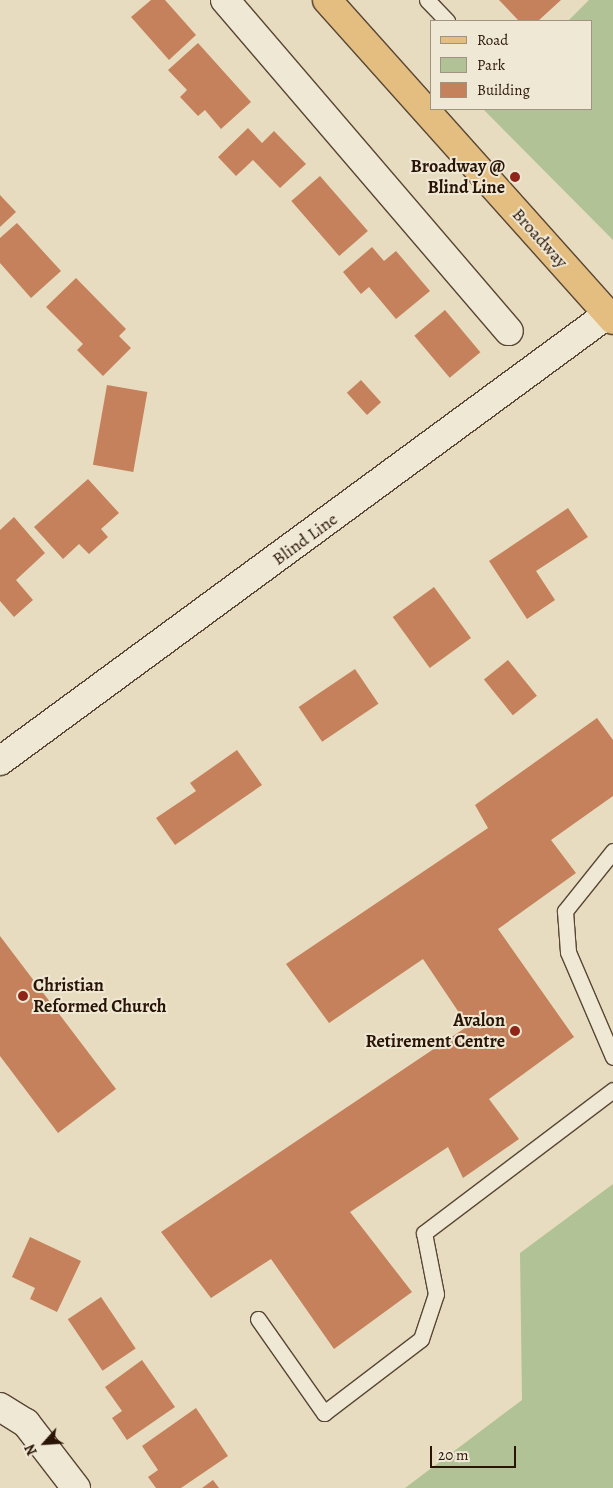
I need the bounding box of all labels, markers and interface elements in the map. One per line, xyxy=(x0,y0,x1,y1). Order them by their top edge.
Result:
legend xyxy=(430,20,593,110)
text: Road xyxy=(477,30,508,50)
text: Park xyxy=(477,55,505,75)
text: Building xyxy=(477,80,530,100)
place label: Broadway @ Blind Line xyxy=(411,156,505,198)
marker: Broadway @ Blind Line xyxy=(509,171,521,183)
street label: Broadway xyxy=(508,204,572,272)
street label: Blind Line xyxy=(268,508,342,570)
place label: Christian Reformed Church xyxy=(33,975,167,1018)
marker: Christian Reformed Church xyxy=(17,990,29,1002)
place label: Avalon Retirement Centre xyxy=(366,1010,505,1052)
marker: Avalon Retirement Centre xyxy=(509,1025,521,1037)
north arrow xyxy=(20,1418,70,1468)
scale bar xyxy=(433,1436,519,1468)
text: N xyxy=(20,1441,42,1459)
text: 20 m xyxy=(438,1445,469,1465)

